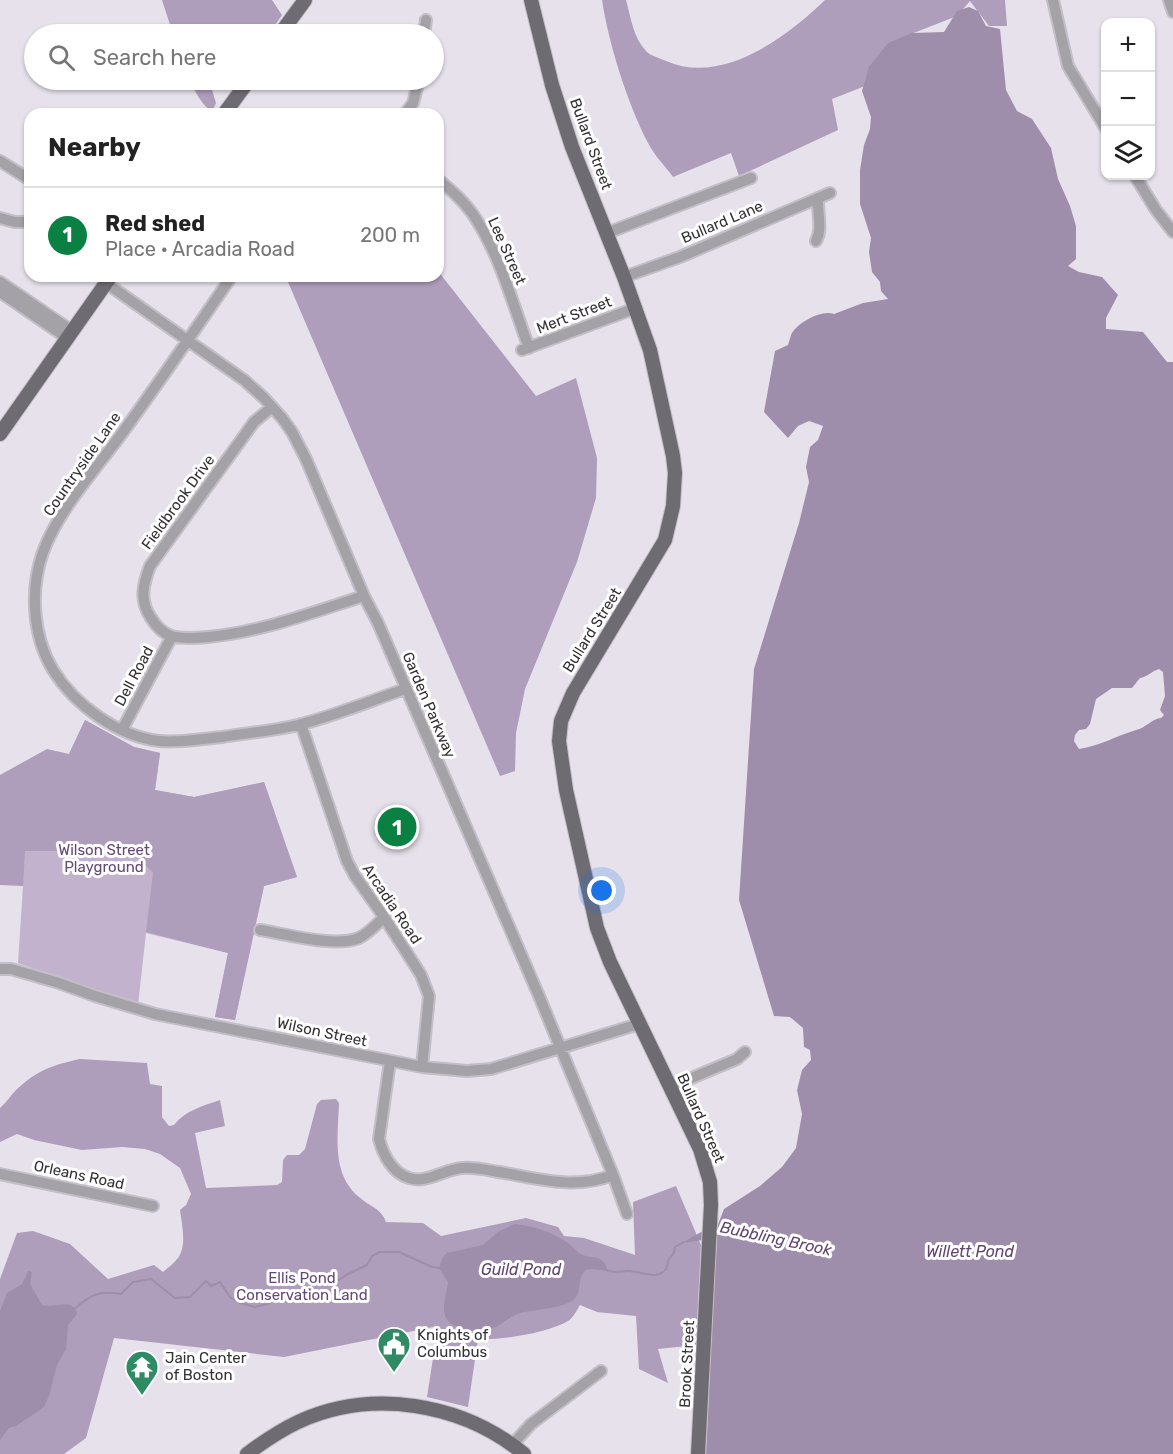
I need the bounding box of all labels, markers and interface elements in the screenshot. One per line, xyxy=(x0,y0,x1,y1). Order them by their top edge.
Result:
map controls xyxy=(1101,18,1155,180)
button: + xyxy=(1101,18,1155,72)
search box xyxy=(24,24,444,90)
icon: search xyxy=(45,41,78,74)
text: Search here xyxy=(93,44,216,71)
button: − xyxy=(1101,72,1155,126)
street label: Bullard Street xyxy=(566,96,616,192)
button: layers xyxy=(1101,126,1155,180)
text: Nearby xyxy=(48,132,141,163)
street label: Bullard Lane xyxy=(678,197,766,247)
text: Red shed xyxy=(105,210,205,237)
street label: Lee Street xyxy=(484,214,530,288)
text: 1 xyxy=(63,223,72,247)
text: 200 m xyxy=(360,223,420,247)
text: Place · Arcadia Road xyxy=(105,237,295,261)
street label: Mert Street xyxy=(534,292,614,338)
street label: Countryside Lane xyxy=(39,409,125,519)
street label: Fieldbrook Drive xyxy=(138,451,218,553)
street label: Bullard Street xyxy=(559,584,625,676)
street label: Dell Road xyxy=(111,643,157,709)
street label: Garden Parkway xyxy=(399,649,459,761)
pin: 1 xyxy=(378,804,416,850)
park label: Wilson Street Playground xyxy=(58,841,150,876)
street label: Arcadia Road xyxy=(359,861,425,947)
your location xyxy=(587,876,616,905)
street label: Wilson Street xyxy=(275,1014,369,1050)
street label: Bullard Street xyxy=(673,1070,729,1166)
street label: Orleans Road xyxy=(32,1157,126,1193)
water label: Bubbling Brook xyxy=(718,1217,834,1260)
water label: Willett Pond xyxy=(926,1242,1015,1261)
water label: Guild Pond xyxy=(481,1260,562,1279)
park label: Ellis Pond Conservation Land xyxy=(236,1269,368,1304)
street label: Brook Street xyxy=(676,1320,698,1408)
public building icon: Knights of Columbus xyxy=(376,1326,412,1373)
place label: Knights of Columbus xyxy=(417,1326,488,1361)
temple icon: Jain Center of Boston xyxy=(124,1349,160,1396)
place label: Jain Center of Boston xyxy=(165,1349,247,1384)

